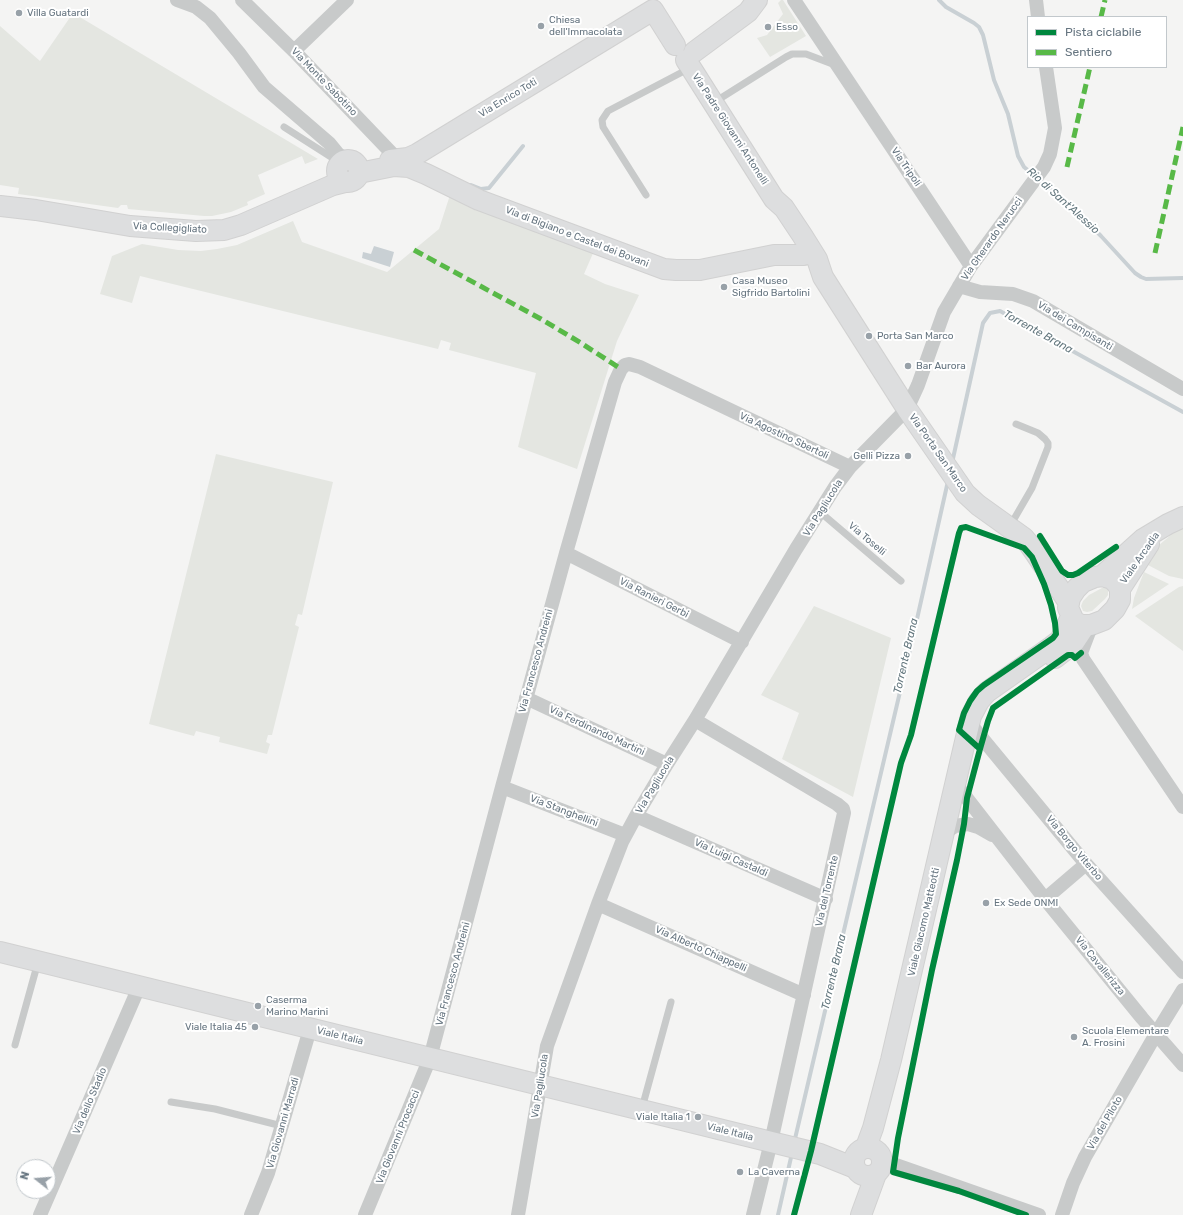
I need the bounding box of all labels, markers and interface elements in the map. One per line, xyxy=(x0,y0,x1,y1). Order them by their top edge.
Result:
place label: Villa Guatardi xyxy=(27,7,89,19)
marker: Villa Guatardi xyxy=(14,8,24,18)
place label: Chiesa dell'Immacolata xyxy=(549,14,622,38)
legend xyxy=(1027,16,1167,68)
marker: Chiesa dell'Immacolata xyxy=(536,21,546,31)
place label: Esso xyxy=(776,21,798,33)
marker: Esso xyxy=(763,22,773,32)
text: Pista ciclabile xyxy=(1065,25,1141,39)
street label: Via Monte Sabotino xyxy=(288,45,360,119)
text: Sentiero xyxy=(1065,45,1112,59)
street label: Via Padre Giovanni Antonelli xyxy=(689,71,771,187)
street label: Via Enrico Toti xyxy=(477,76,539,120)
street label: Via Tripoli xyxy=(889,145,923,189)
water label: Rio di Sant'Alessio xyxy=(1024,165,1102,237)
street label: Via Gherardo Nerucci xyxy=(959,195,1025,283)
street label: Via di Bigiano e Castel dei Bovani xyxy=(504,204,650,270)
street label: Via Collegigliato xyxy=(133,220,207,236)
place label: Casa Museo Sigfrido Bartolini xyxy=(732,275,810,298)
marker: Casa Museo Sigfrido Bartolini xyxy=(719,282,729,292)
street label: Via dei Campisanti xyxy=(1035,299,1115,353)
water label: Torrente Brana xyxy=(1001,308,1075,356)
place label: Porta San Marco xyxy=(877,330,953,342)
marker: Porta San Marco xyxy=(864,331,874,341)
place label: Bar Aurora xyxy=(916,360,966,372)
marker: Bar Aurora xyxy=(903,361,913,371)
street label: Via Agostino Sbertoli xyxy=(738,410,830,462)
street label: Via Porta San Marco xyxy=(906,411,970,495)
place label: Gelli Pizza xyxy=(853,450,900,462)
marker: Gelli Pizza xyxy=(903,451,913,461)
street label: Via Pagliucola xyxy=(801,477,845,539)
street label: Via Toselli xyxy=(846,520,888,558)
street label: Viale Arcadia xyxy=(1118,530,1162,586)
street label: Via Ranieri Gerbi xyxy=(617,575,691,621)
street label: Via Francesco Andreini xyxy=(516,608,556,714)
water label: Torrente Brana xyxy=(891,617,921,695)
street label: Via Ferdinando Martini xyxy=(547,704,647,758)
street label: Via Pagliucola xyxy=(633,754,677,816)
street label: Via Stanghellini xyxy=(528,792,600,830)
street label: Via Borgo Viterbo xyxy=(1043,813,1105,883)
street label: Via Luigi Castaldi xyxy=(692,836,770,880)
street label: Via del Torrente xyxy=(813,854,841,928)
street label: Viale Giacomo Matteotti xyxy=(906,867,942,977)
place label: Ex Sede ONMI xyxy=(994,897,1058,909)
marker: Ex Sede ONMI xyxy=(981,898,991,908)
street label: Via Francesco Andreini xyxy=(433,921,473,1027)
street label: Via Alberto Chiappelli xyxy=(653,923,749,975)
water label: Torrente Brana xyxy=(819,933,849,1011)
street label: Via Cavallerizza xyxy=(1073,934,1127,998)
place label: Caserma Marino Marini xyxy=(266,994,328,1018)
marker: Caserma Marino Marini xyxy=(253,1001,263,1011)
place label: Viale Italia 45 xyxy=(185,1021,247,1033)
marker: Viale Italia 45 xyxy=(250,1022,260,1032)
street label: Viale Italia xyxy=(316,1024,364,1048)
place label: Scuola Elementare A. Frosini xyxy=(1082,1025,1169,1048)
marker: Scuola Elementare A. Frosini xyxy=(1069,1032,1079,1042)
street label: Via Pagliucola xyxy=(529,1053,551,1119)
street label: Via dello Stadio xyxy=(71,1066,109,1136)
street label: Via Giovanni Marradi xyxy=(264,1076,302,1170)
street label: Via Giovanni Procacci xyxy=(374,1088,422,1186)
street label: Via del Piloto xyxy=(1085,1094,1125,1152)
place label: Viale Italia 1 xyxy=(636,1111,690,1123)
marker: Viale Italia 1 xyxy=(693,1112,703,1122)
street label: Viale Italia xyxy=(706,1120,754,1144)
north arrow xyxy=(16,1159,56,1199)
place label: La Caverna xyxy=(748,1166,800,1178)
marker: La Caverna xyxy=(735,1167,745,1177)
text: N xyxy=(18,1170,32,1181)

